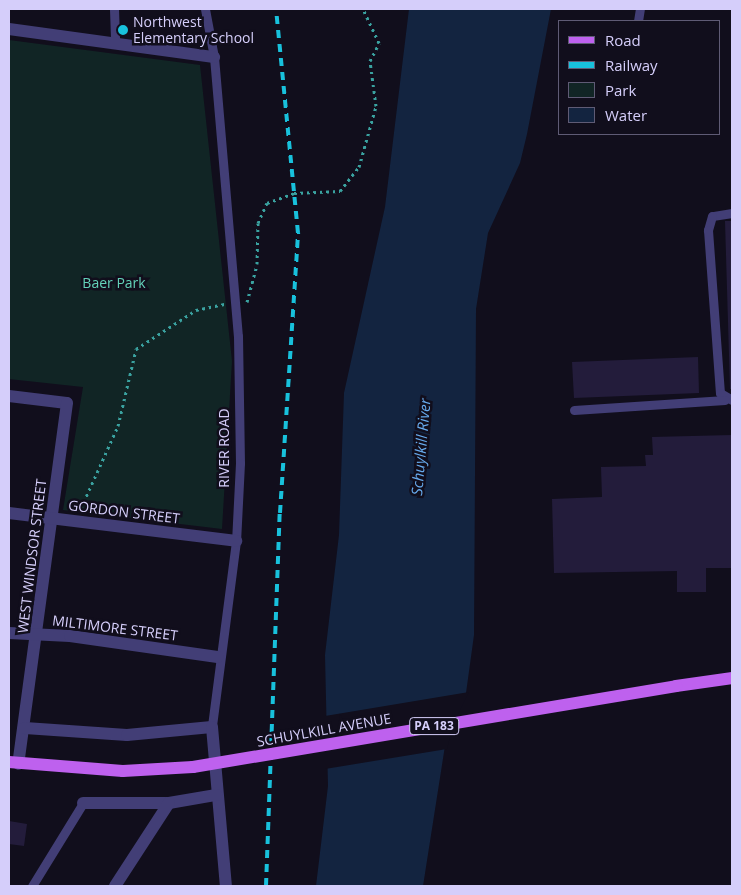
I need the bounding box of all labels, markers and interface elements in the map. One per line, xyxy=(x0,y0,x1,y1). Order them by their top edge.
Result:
place label: Northwest Elementary School xyxy=(133,14,254,46)
legend xyxy=(558,20,721,135)
marker: Northwest Elementary School xyxy=(117,24,129,36)
text: Road xyxy=(605,30,641,50)
text: Railway xyxy=(605,55,658,75)
text: Park xyxy=(605,80,636,100)
text: Water xyxy=(605,105,647,125)
park label: Baer Park xyxy=(82,275,146,291)
water label: Schuylkill River xyxy=(408,398,434,496)
street label: RIVER ROAD xyxy=(216,408,232,488)
street label: WEST WINDSOR STREET xyxy=(14,478,50,634)
street label: GORDON STREET xyxy=(67,497,181,527)
street label: MILTIMORE STREET xyxy=(51,612,179,644)
street label: SCHUYLKILL AVENUE xyxy=(255,710,393,750)
road number: PA 183 xyxy=(409,716,459,736)

